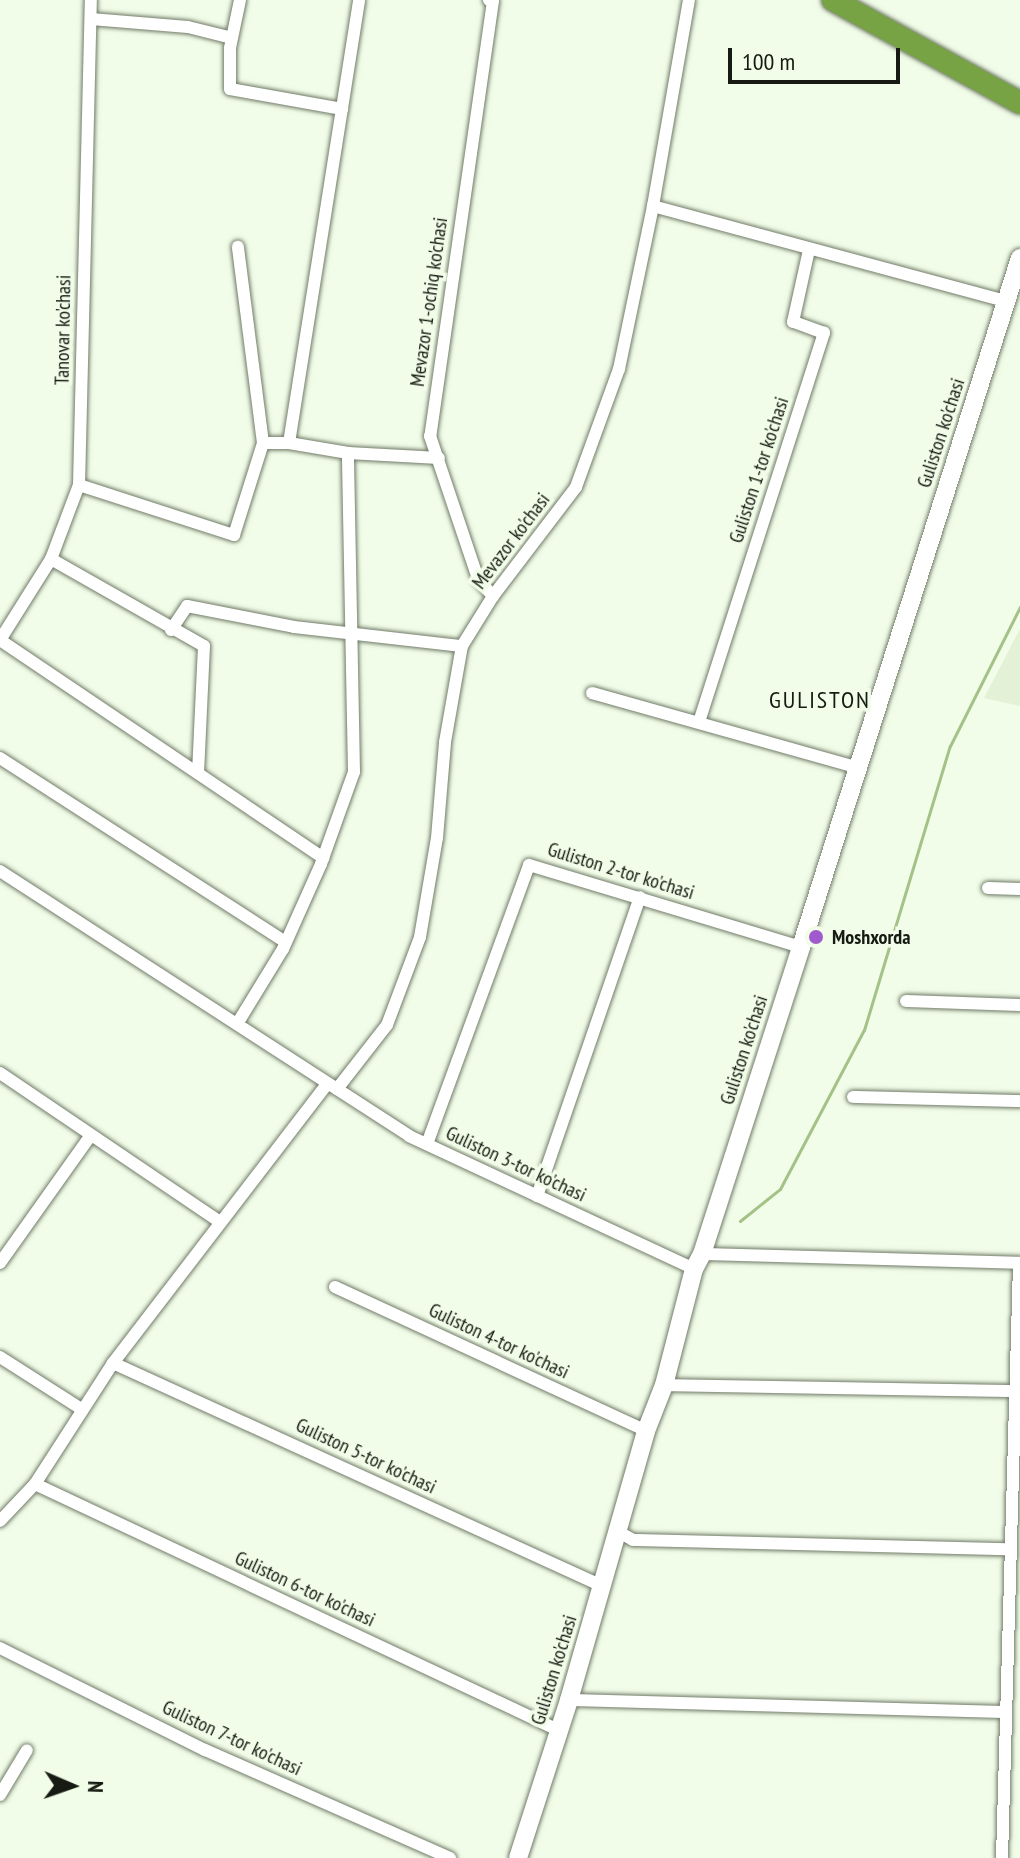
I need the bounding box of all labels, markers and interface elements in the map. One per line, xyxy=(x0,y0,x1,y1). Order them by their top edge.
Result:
scale bar xyxy=(732,32,904,82)
text: 100 m xyxy=(742,46,795,77)
street label: Mevazor 1-ochiq ko'chasi xyxy=(405,216,453,388)
street label: Tanovar ko'chasi xyxy=(50,275,76,385)
street label: Guliston ko'chasi xyxy=(912,375,970,491)
street label: Guliston 1-tor ko'chasi xyxy=(724,394,794,546)
street label: Mevazor ko'chasi xyxy=(467,488,555,594)
district label: GULISTON xyxy=(769,686,871,714)
street label: Guliston 2-tor ko'chasi xyxy=(545,837,697,905)
place label: Moshxorda xyxy=(832,925,910,949)
marker: Moshxorda xyxy=(807,928,825,946)
street label: Guliston ko'chasi xyxy=(715,992,773,1108)
street label: Guliston 3-tor ko'chasi xyxy=(442,1121,590,1207)
street label: Guliston 4-tor ko'chasi xyxy=(425,1298,573,1384)
street label: Guliston 5-tor ko'chasi xyxy=(292,1413,440,1499)
street label: Guliston 6-tor ko'chasi xyxy=(231,1546,379,1632)
street label: Guliston ko'chasi xyxy=(526,1612,582,1728)
street label: Guliston 7-tor ko'chasi xyxy=(158,1695,306,1781)
north arrow xyxy=(32,1746,112,1826)
text: N xyxy=(82,1780,110,1793)

